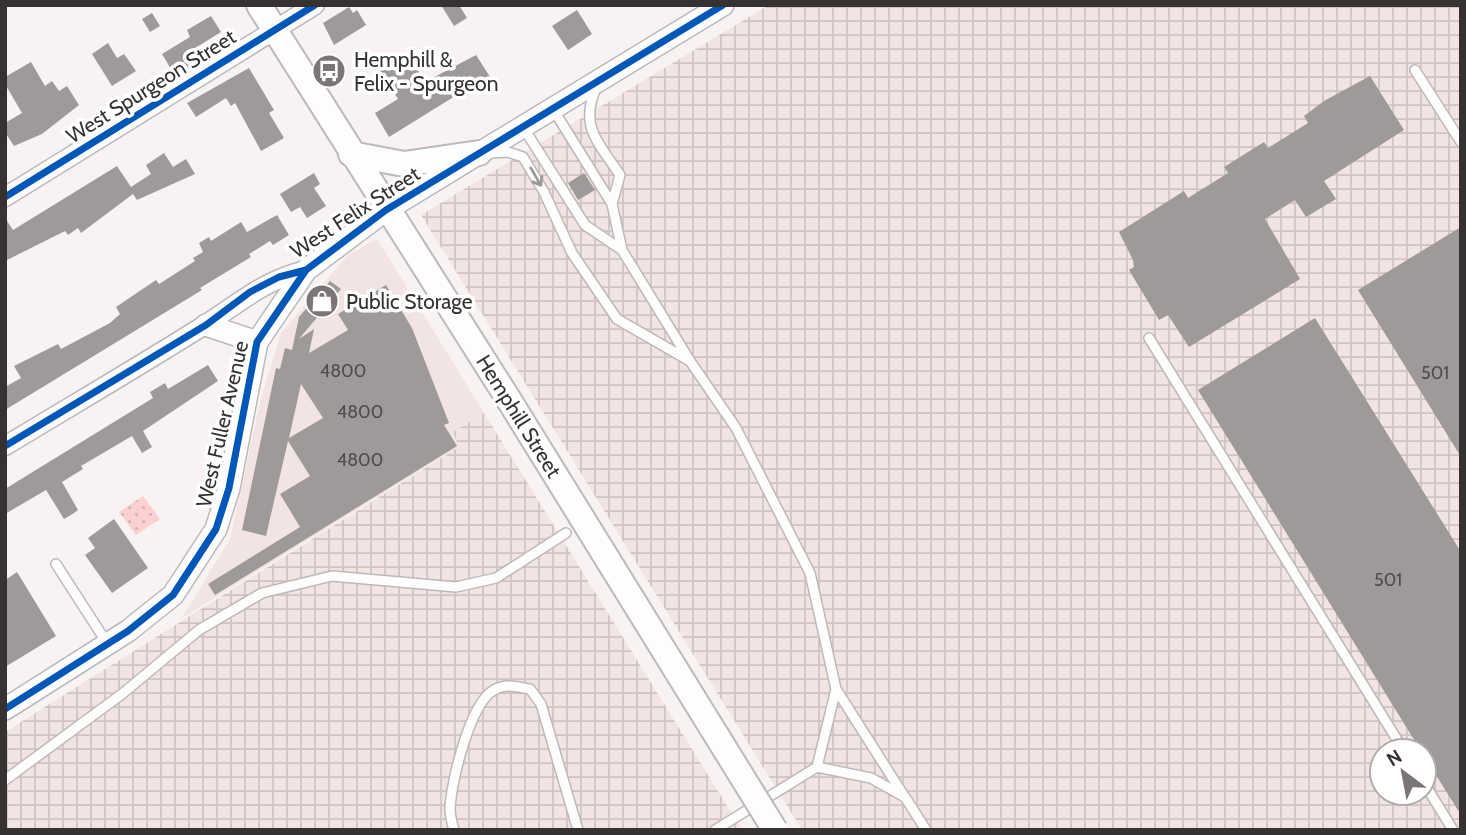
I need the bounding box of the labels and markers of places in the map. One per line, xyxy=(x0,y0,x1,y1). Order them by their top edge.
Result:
place label: Hemphill & Felix - Spurgeon xyxy=(354,47,498,96)
bus stop icon: Hemphill & Felix - Spurgeon xyxy=(310,52,348,90)
shop icon: Public Storage xyxy=(303,282,341,320)
place label: Public Storage xyxy=(346,289,473,314)

